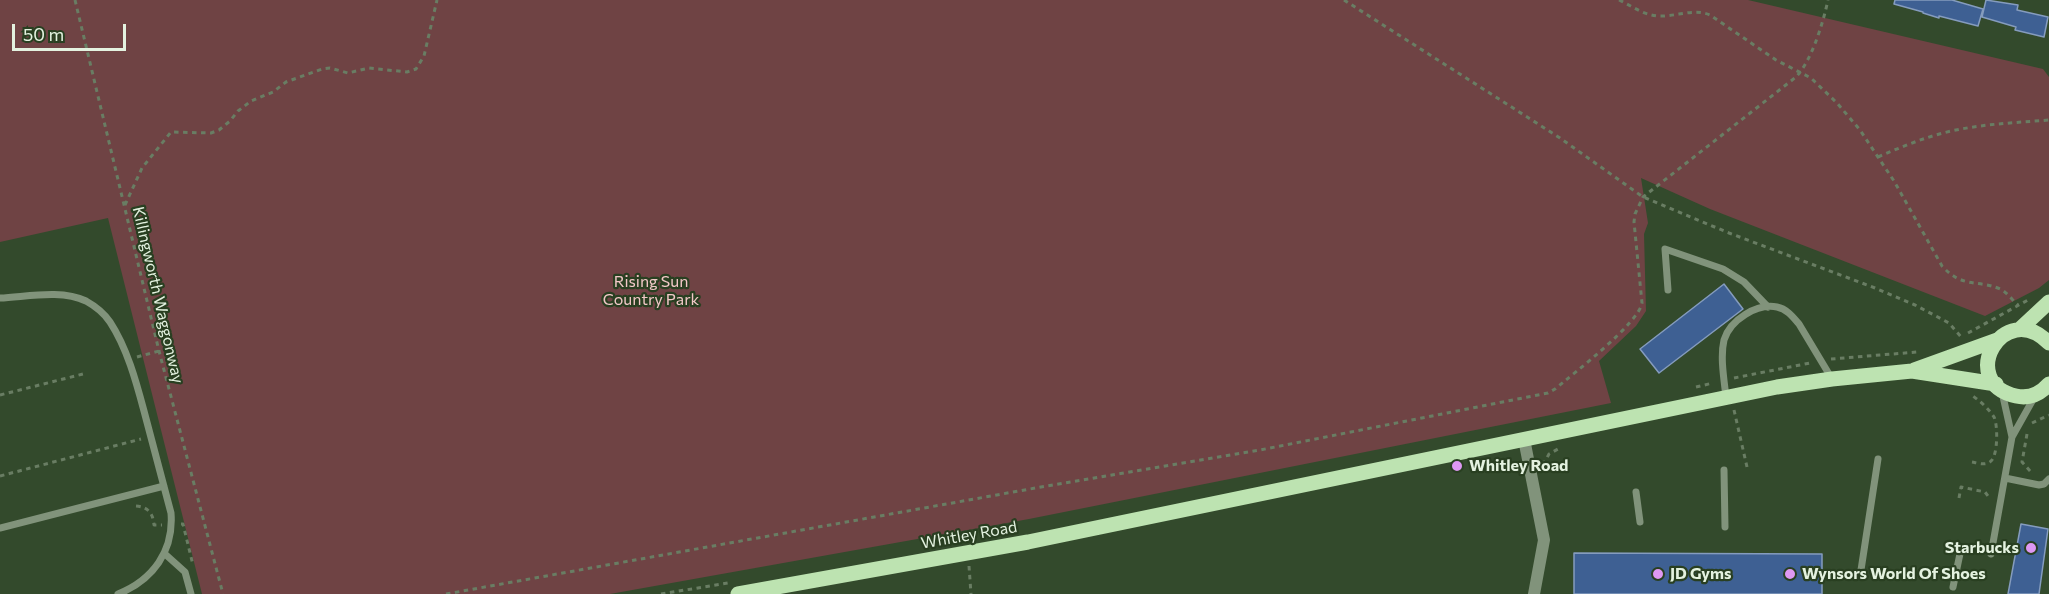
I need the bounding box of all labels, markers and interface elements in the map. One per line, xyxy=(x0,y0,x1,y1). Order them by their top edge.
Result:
scale bar xyxy=(15,12,129,50)
text: 50 m xyxy=(23,23,64,45)
street label: Killingworth Waggonway xyxy=(128,205,188,385)
park label: Rising Sun Country Park xyxy=(603,272,699,310)
place label: Whitley Road xyxy=(1469,456,1568,476)
marker: Whitley Road xyxy=(1450,459,1464,473)
street label: Whitley Road xyxy=(919,517,1019,553)
place label: Starbucks xyxy=(1945,538,2019,558)
marker: Starbucks xyxy=(2024,541,2038,555)
place label: JD Gyms xyxy=(1670,564,1731,584)
place label: Wynsors World Of Shoes xyxy=(1802,564,1986,584)
marker: JD Gyms xyxy=(1651,567,1665,581)
marker: Wynsors World Of Shoes xyxy=(1783,567,1797,581)

